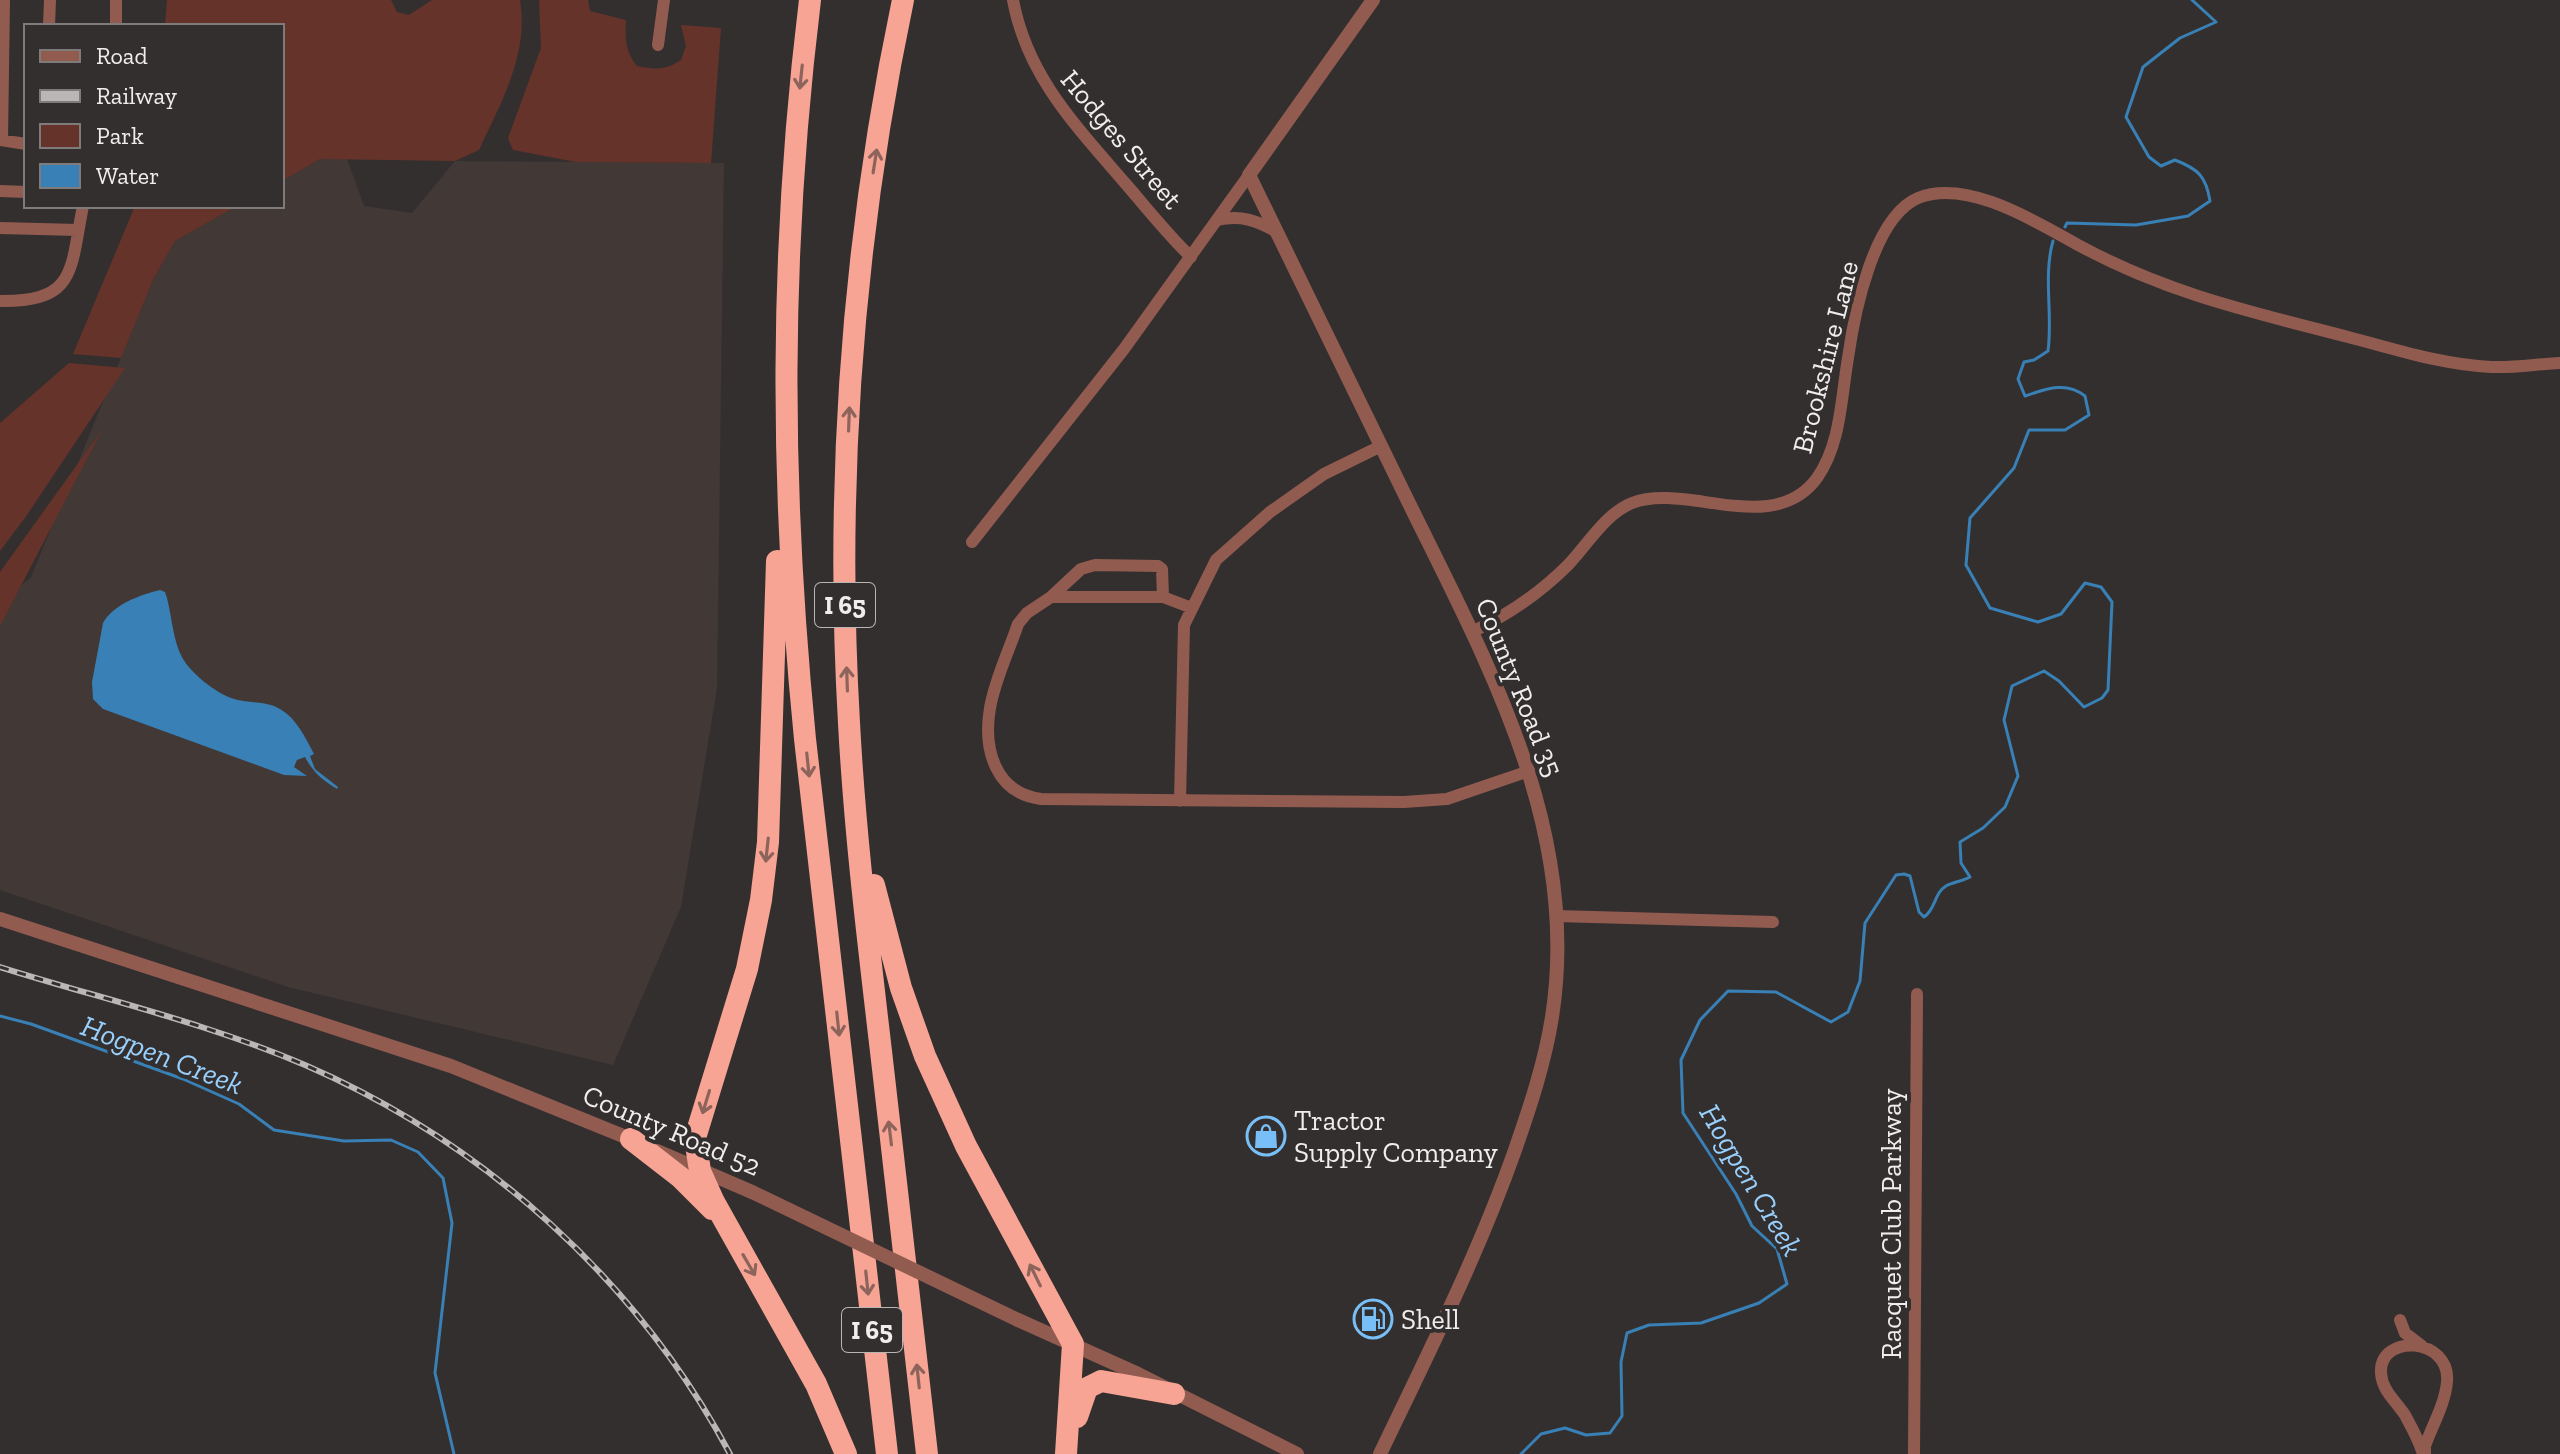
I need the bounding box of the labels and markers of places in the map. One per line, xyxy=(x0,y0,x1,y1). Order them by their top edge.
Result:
place label: Tractor Supply Company xyxy=(1294,1104,1498,1169)
shop icon: Tractor Supply Company xyxy=(1245,1115,1287,1157)
fuel station icon: Shell xyxy=(1352,1298,1394,1340)
place label: Shell xyxy=(1401,1303,1460,1336)

